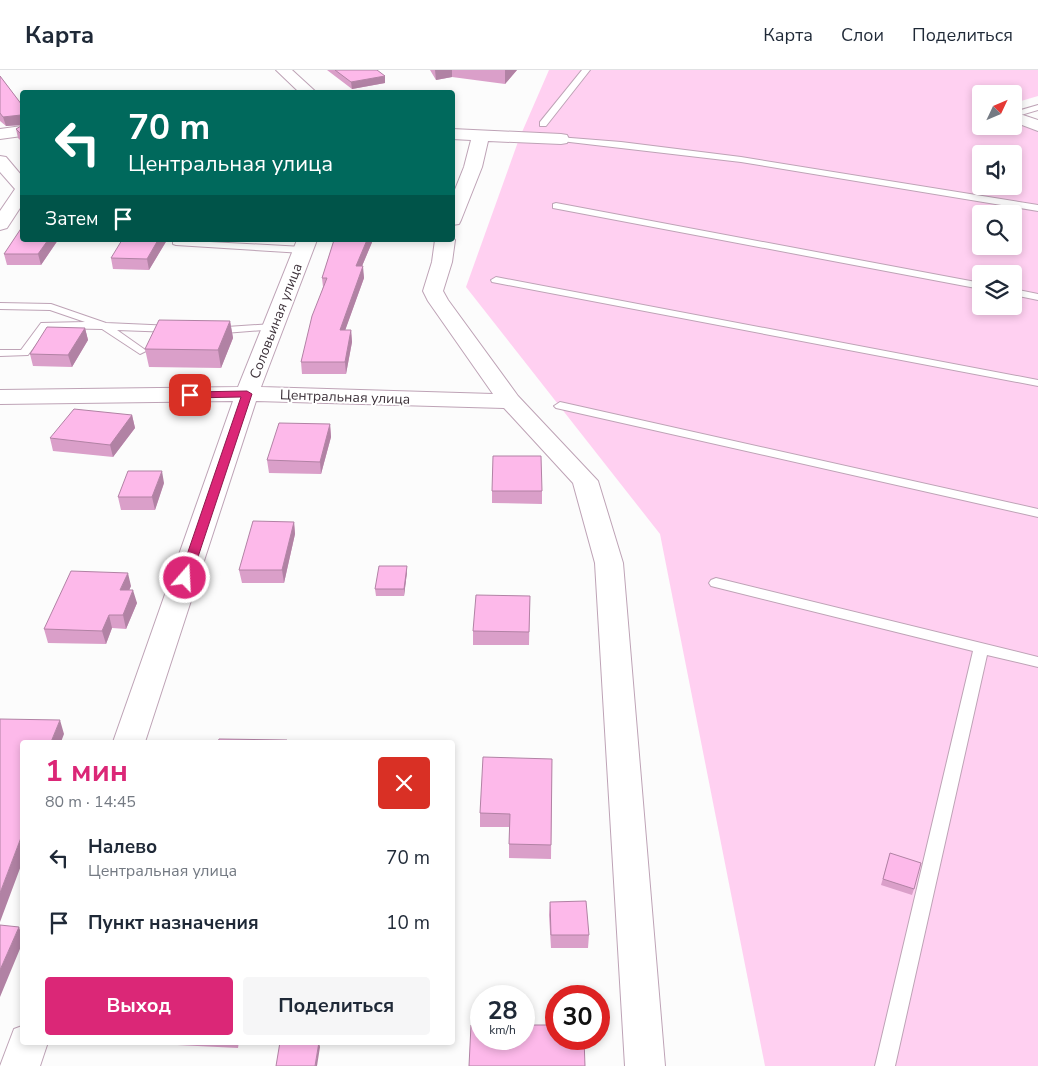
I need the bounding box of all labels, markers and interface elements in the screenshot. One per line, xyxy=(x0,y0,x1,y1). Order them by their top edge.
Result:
text: Карта xyxy=(25,19,94,51)
text: Карта xyxy=(763,23,813,47)
text: Слои xyxy=(841,23,884,47)
text: Поделиться xyxy=(912,23,1013,47)
north arrow xyxy=(972,85,1022,135)
map controls xyxy=(972,85,1022,315)
text: 70 m xyxy=(128,104,210,151)
icon: left xyxy=(45,110,110,175)
button: sound xyxy=(972,145,1022,195)
text: Центральная улица xyxy=(128,149,333,179)
icon: arrive xyxy=(109,205,137,233)
button: search xyxy=(972,205,1022,255)
text: Затем xyxy=(45,206,99,232)
street label: Соловьиная улица xyxy=(245,260,307,382)
button: layers xyxy=(972,265,1022,315)
pin xyxy=(169,374,211,416)
icon: arrive xyxy=(176,381,204,409)
street label: Центральная улица xyxy=(279,385,411,409)
position arrow xyxy=(158,551,210,603)
text: 1 мин xyxy=(45,751,128,792)
button: close xyxy=(378,757,430,809)
text: 80 m · 14:45 xyxy=(45,791,136,813)
text: Налево xyxy=(88,834,157,860)
icon: left xyxy=(45,844,73,872)
text: 70 m xyxy=(386,845,430,871)
text: Центральная улица xyxy=(88,860,237,882)
icon: arrive xyxy=(45,909,73,937)
text: Пункт назначения xyxy=(88,910,259,936)
text: 10 m xyxy=(386,910,430,936)
button: Выход xyxy=(45,977,233,1035)
button: Поделиться xyxy=(243,977,430,1035)
speed limit sign: 30 xyxy=(545,985,610,1050)
text: 28 xyxy=(487,994,518,1028)
text: km/h xyxy=(489,1022,516,1038)

